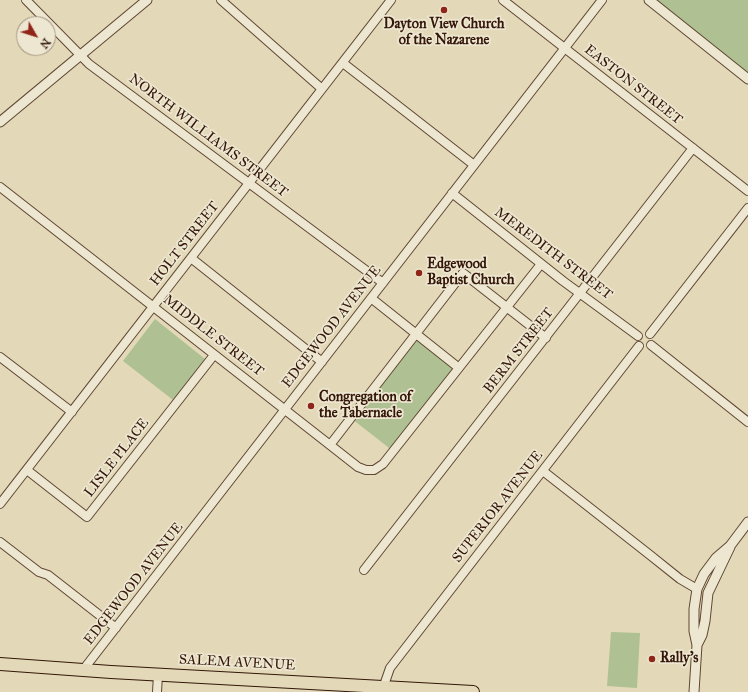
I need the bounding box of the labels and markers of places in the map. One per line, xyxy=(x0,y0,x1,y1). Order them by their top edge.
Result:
marker: Dayton View Church of the Nazarene xyxy=(439,5,449,15)
place label: Dayton View Church of the Nazarene xyxy=(383,17,505,50)
place label: Edgewood Baptist Church xyxy=(427,257,515,290)
marker: Edgewood Baptist Church xyxy=(414,268,424,278)
place label: Congregation of the Tabernacle xyxy=(319,390,412,422)
marker: Congregation of the Tabernacle xyxy=(306,401,316,411)
place label: Rally's xyxy=(660,651,698,667)
marker: Rally's xyxy=(647,654,657,664)

